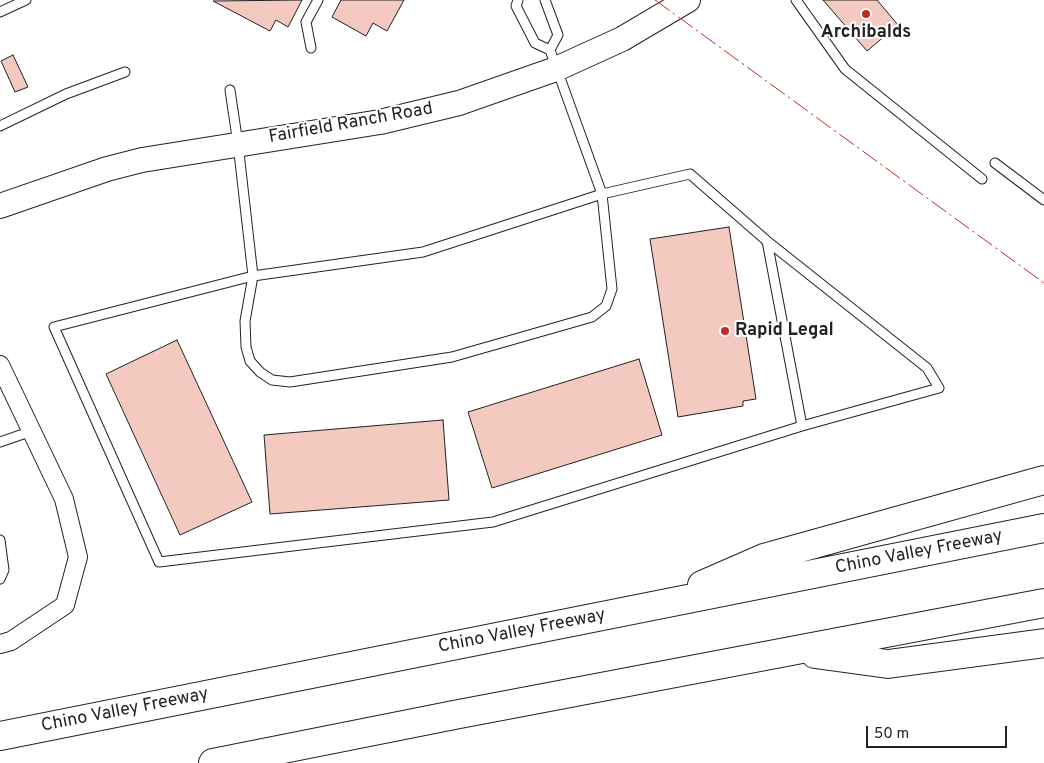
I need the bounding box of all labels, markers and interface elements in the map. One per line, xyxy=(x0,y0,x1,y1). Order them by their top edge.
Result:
marker: Archibalds xyxy=(860,8,872,20)
place label: Archibalds xyxy=(821,22,911,44)
street label: Fairfield Ranch Road xyxy=(267,99,435,149)
place label: Rapid Legal xyxy=(735,320,834,342)
marker: Rapid Legal xyxy=(719,325,731,337)
street label: Chino Valley Freeway xyxy=(834,526,1004,580)
street label: Chino Valley Freeway xyxy=(437,605,607,659)
street label: Chino Valley Freeway xyxy=(40,684,210,738)
scale bar xyxy=(869,716,1010,748)
text: 50 m xyxy=(874,725,909,744)

